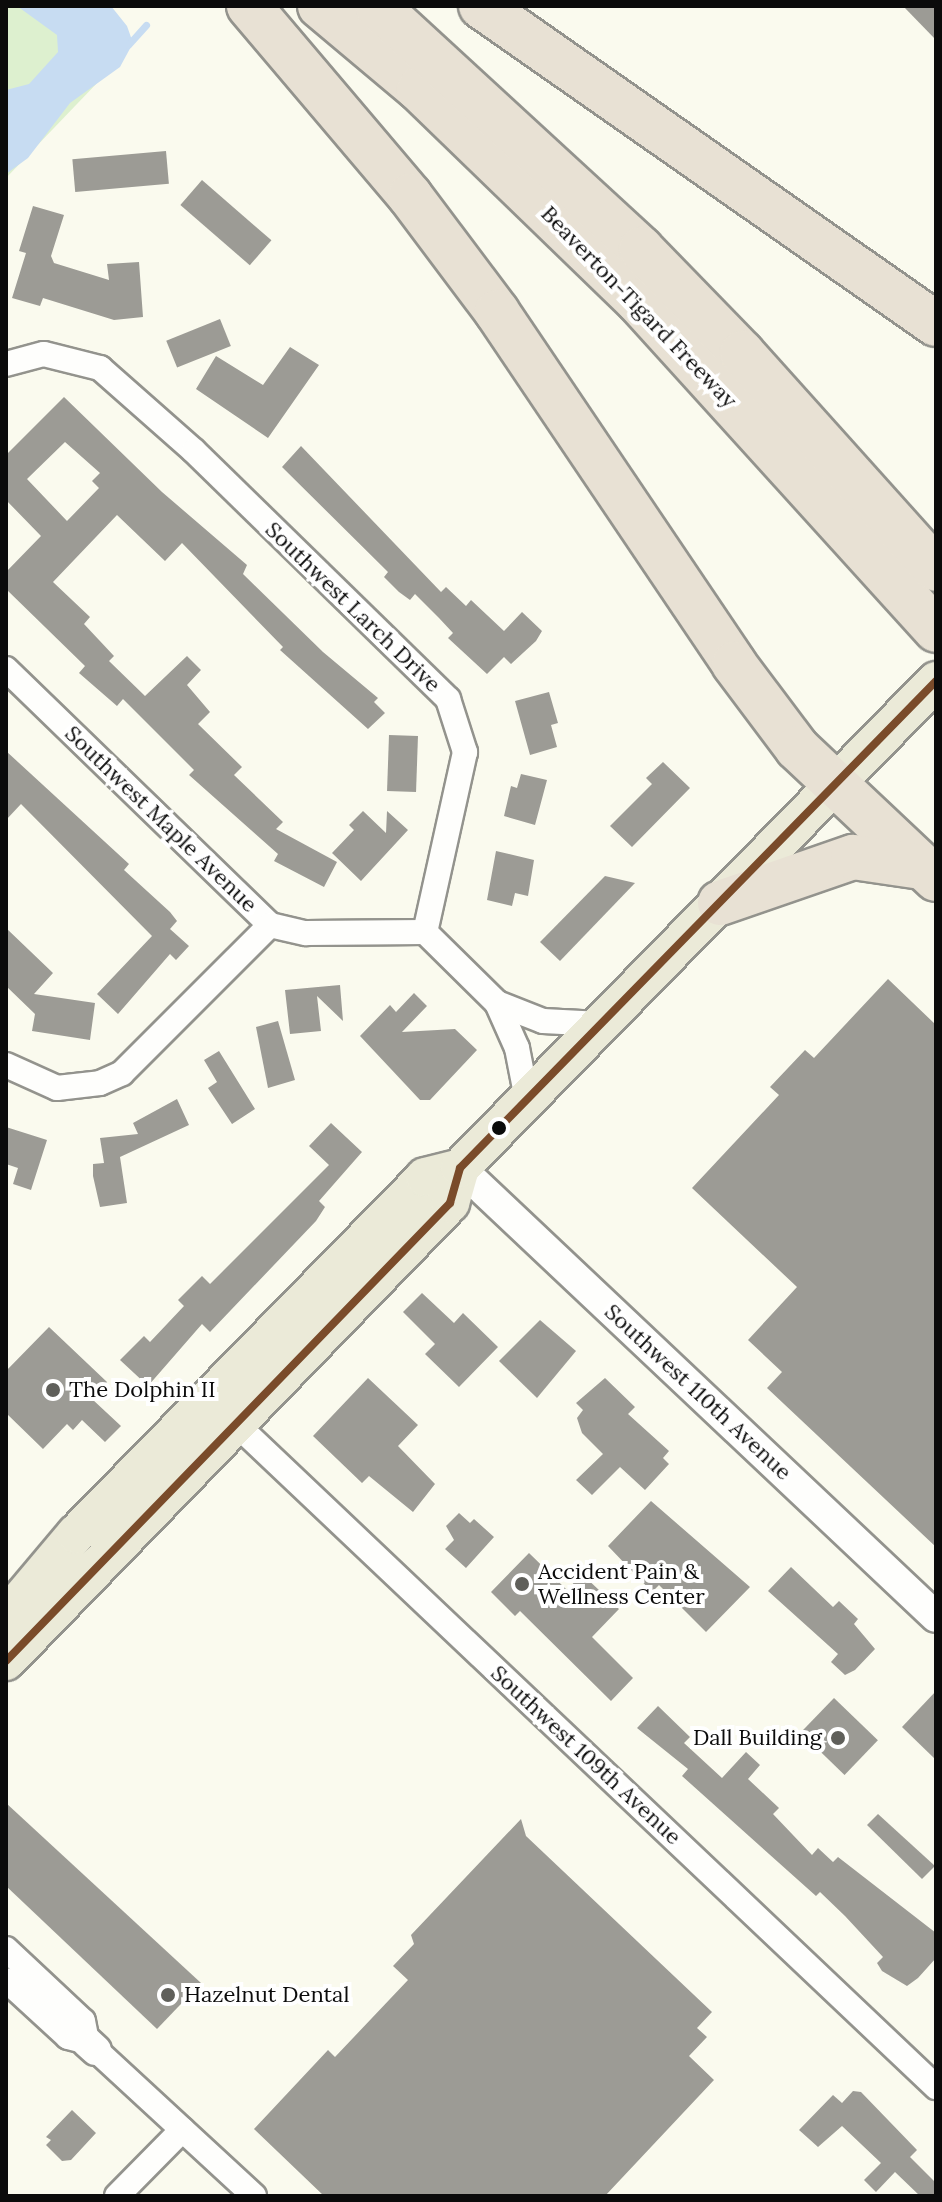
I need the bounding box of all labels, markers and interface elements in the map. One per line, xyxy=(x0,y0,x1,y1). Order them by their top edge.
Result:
street label: Beaverton-Tigard Freeway xyxy=(536,201,742,413)
street label: Southwest Larch Drive xyxy=(260,516,446,698)
street label: Southwest Maple Avenue xyxy=(59,720,263,918)
unlabelled marker xyxy=(491,1120,507,1136)
street label: Southwest 110th Avenue xyxy=(599,1299,797,1485)
place label: The Dolphin II xyxy=(69,1377,216,1403)
marker: The Dolphin II xyxy=(44,1381,62,1399)
place label: Accident Pain & Wellness Center xyxy=(538,1558,705,1610)
marker: Accident Pain & Wellness Center xyxy=(513,1575,531,1593)
street label: Southwest 109th Avenue xyxy=(485,1660,687,1850)
place label: Dall Building xyxy=(693,1725,822,1751)
marker: Dall Building xyxy=(829,1729,847,1747)
place label: Hazelnut Dental xyxy=(184,1982,349,2008)
marker: Hazelnut Dental xyxy=(159,1986,177,2004)

